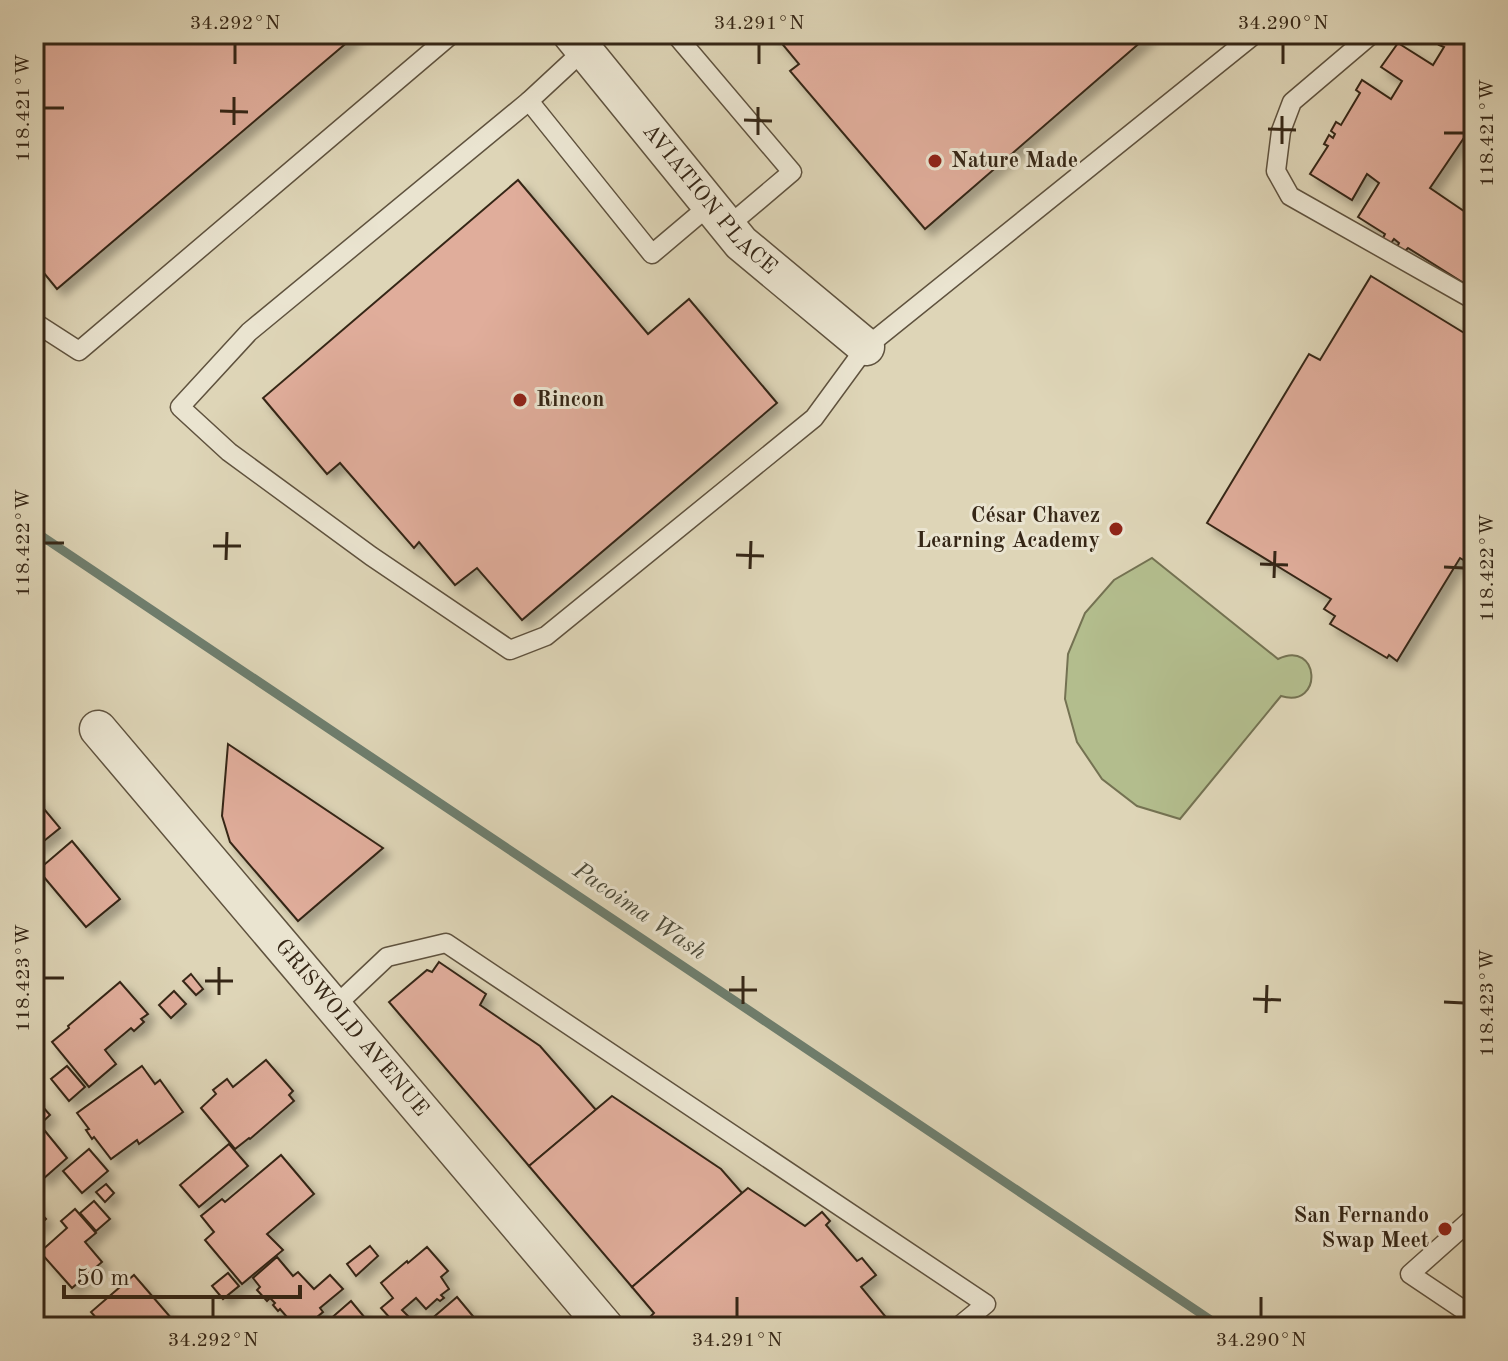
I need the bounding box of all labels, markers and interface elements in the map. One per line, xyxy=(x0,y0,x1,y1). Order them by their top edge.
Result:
text: 34.292°N xyxy=(190,14,280,34)
text: 34.291°N xyxy=(714,14,804,34)
text: 34.290°N xyxy=(1238,14,1328,34)
text: 118.421°W xyxy=(14,54,34,162)
text: 118.421°W xyxy=(1478,79,1498,187)
street label: AVIATION PLACE xyxy=(638,120,781,279)
place label: Nature Made xyxy=(951,150,1078,172)
marker: Nature Made xyxy=(926,152,944,170)
place label: Rincon xyxy=(536,389,604,411)
marker: Rincon xyxy=(511,391,529,409)
text: 118.422°W xyxy=(14,489,34,597)
place label: César Chavez Learning Academy xyxy=(916,505,1100,552)
text: 118.422°W xyxy=(1478,514,1498,622)
marker: César Chavez Learning Academy xyxy=(1107,520,1125,538)
water label: Pacoima Wash xyxy=(567,858,710,965)
text: 118.423°W xyxy=(14,924,34,1032)
street label: GRISWOLD AVENUE xyxy=(271,935,432,1121)
text: 118.423°W xyxy=(1478,949,1498,1057)
place label: San Fernando Swap Meet xyxy=(1294,1205,1429,1252)
marker: San Fernando Swap Meet xyxy=(1436,1220,1454,1238)
scale bar xyxy=(64,1249,300,1299)
text: 50 m xyxy=(76,1267,130,1291)
text: 34.292°N xyxy=(168,1331,258,1351)
text: 34.291°N xyxy=(692,1331,782,1351)
text: 34.290°N xyxy=(1216,1331,1306,1351)

